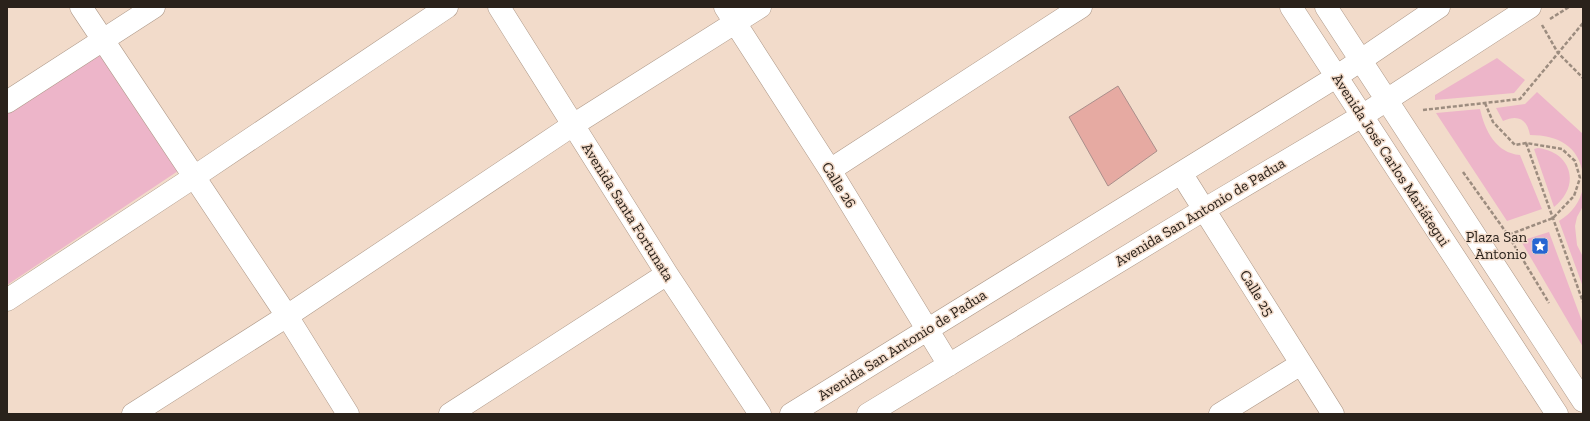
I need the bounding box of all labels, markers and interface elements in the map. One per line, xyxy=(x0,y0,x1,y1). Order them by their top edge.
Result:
street label: Avenida José Carlos Mariátegui xyxy=(1328,70,1454,250)
street label: Avenida Santa Fortunata xyxy=(578,139,678,285)
street label: Avenida San Antonio de Padua xyxy=(1111,154,1289,270)
street label: Calle 26 xyxy=(818,159,860,211)
place label: Plaza San Antonio xyxy=(1466,228,1527,263)
place icon: Plaza San Antonio xyxy=(1530,236,1550,256)
street label: Calle 25 xyxy=(1236,267,1278,320)
street label: Avenida San Antonio de Padua xyxy=(814,285,990,405)

